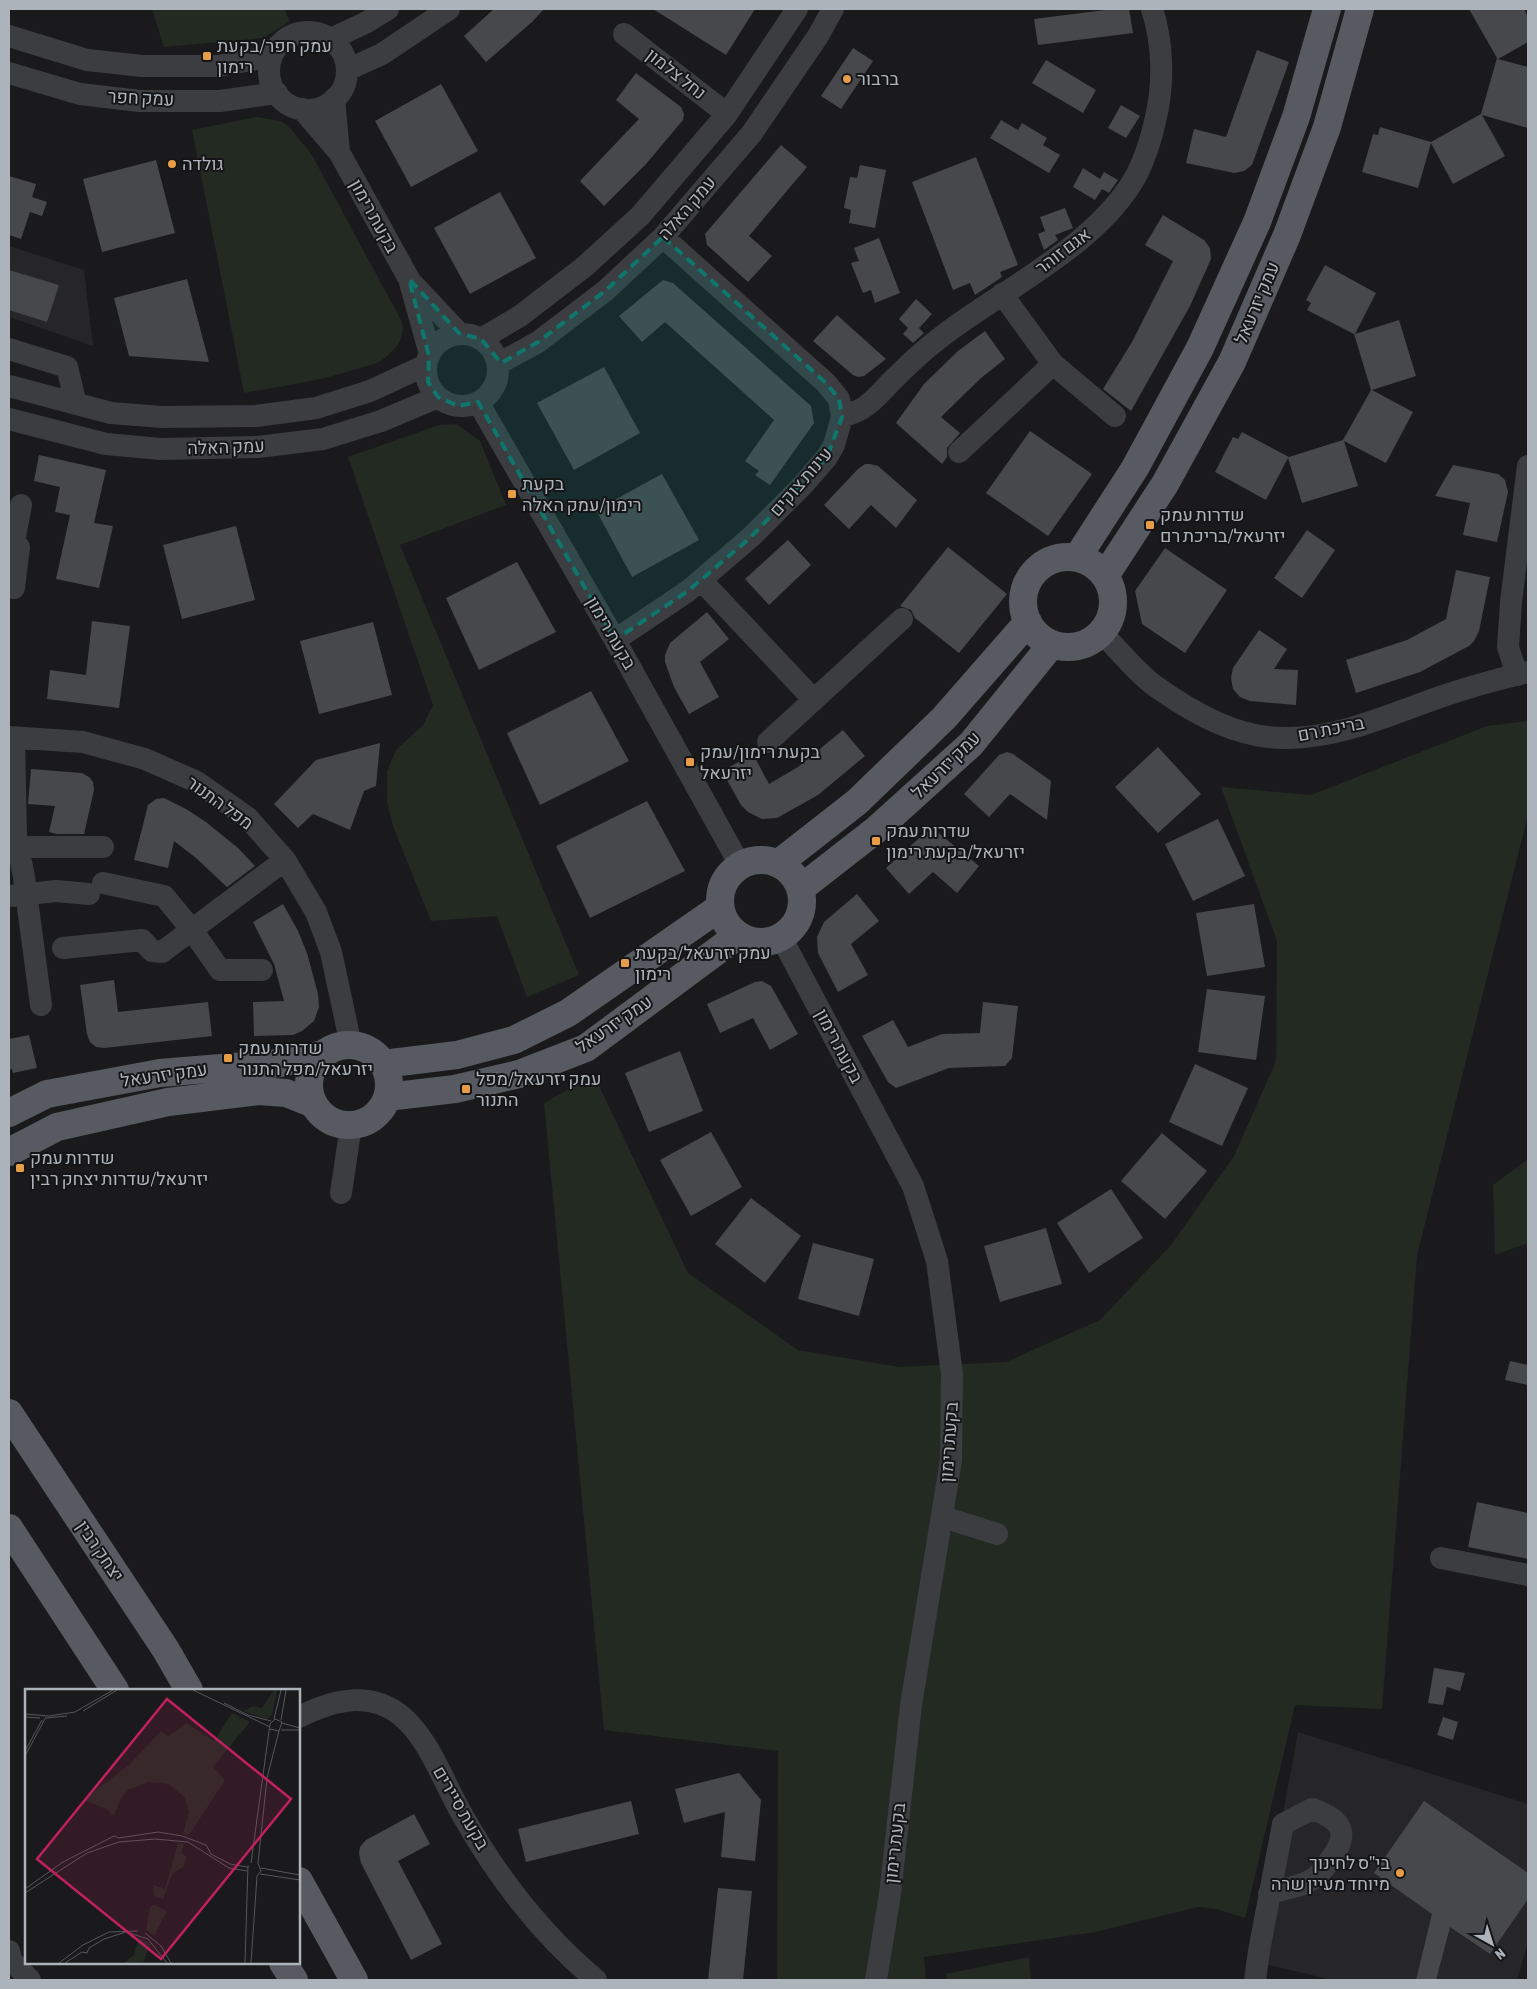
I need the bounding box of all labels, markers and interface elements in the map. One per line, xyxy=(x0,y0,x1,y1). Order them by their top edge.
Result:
place label: עמק חפר/בקעת רימון xyxy=(217,35,332,77)
street label: נחל צלמון xyxy=(642,44,710,103)
marker: עמק חפר/בקעת רימון xyxy=(201,50,213,62)
place label: ברבור xyxy=(857,68,899,89)
marker: ברבור xyxy=(841,73,853,85)
street label: עמק חפר xyxy=(107,85,175,110)
place label: גולדה xyxy=(182,153,224,174)
marker: גולדה xyxy=(166,158,178,170)
street label: עמק האלה xyxy=(653,172,720,244)
street label: בקעת רימון xyxy=(346,175,403,257)
street label: אגם זוהר xyxy=(1031,223,1094,278)
street label: עמק יזרעאל xyxy=(1230,259,1283,347)
street label: עמק האלה xyxy=(187,435,265,458)
street label: עינות צוקים xyxy=(765,443,836,520)
place label: בקעת רימון/עמק האלה xyxy=(522,473,642,515)
marker: בקעת רימון/עמק האלה xyxy=(506,488,518,500)
place label: שדרות עמק יזרעאל/בריכת רם xyxy=(1160,504,1285,546)
marker: שדרות עמק יזרעאל/בריכת רם xyxy=(1144,519,1156,531)
street label: בקעת רימון xyxy=(582,592,641,674)
street label: בריכת רם xyxy=(1296,712,1366,745)
street label: עמק יזרעאל xyxy=(907,727,984,803)
place label: בקעת רימון/עמק יזרעאל xyxy=(700,741,821,783)
marker: בקעת רימון/עמק יזרעאל xyxy=(684,756,696,768)
street label: מפל התנור xyxy=(183,771,258,834)
place label: שדרות עמק יזרעאל/בקעת רימון xyxy=(886,820,1025,862)
marker: שדרות עמק יזרעאל/בקעת רימון xyxy=(870,835,882,847)
place label: עמק יזרעאל/בקעת רימון xyxy=(635,942,771,984)
marker: עמק יזרעאל/בקעת רימון xyxy=(619,957,631,969)
street label: עמק יזרעאל xyxy=(572,990,656,1057)
street label: בקעת רימון xyxy=(811,1005,868,1087)
place label: שדרות עמק יזרעאל/מפל התנור xyxy=(238,1037,373,1079)
marker: שדרות עמק יזרעאל/מפל התנור xyxy=(222,1052,234,1064)
street label: עמק יזרעאל xyxy=(119,1058,209,1091)
place label: עמק יזרעאל/מפל התנור xyxy=(476,1068,601,1110)
marker: עמק יזרעאל/מפל התנור xyxy=(460,1083,472,1095)
place label: שדרות עמק יזרעאל/שדרות יצחק רבין xyxy=(30,1147,208,1189)
marker: שדרות עמק יזרעאל/שדרות יצחק רבין xyxy=(14,1162,26,1174)
street label: בקעת רימון xyxy=(935,1400,962,1483)
street label: יצחק רבין xyxy=(72,1516,128,1585)
inset map xyxy=(25,1689,300,1964)
street label: בקעת סיירים xyxy=(429,1762,494,1854)
street label: בקעת רימון xyxy=(880,1801,909,1884)
place label: בי"ס לחינוך מיוחד מעיין שרה xyxy=(1271,1852,1391,1894)
marker: בי"ס לחינוך מיוחד מעיין שרה xyxy=(1394,1867,1406,1879)
north arrow xyxy=(1467,1919,1517,1969)
text: N xyxy=(1492,1945,1508,1963)

